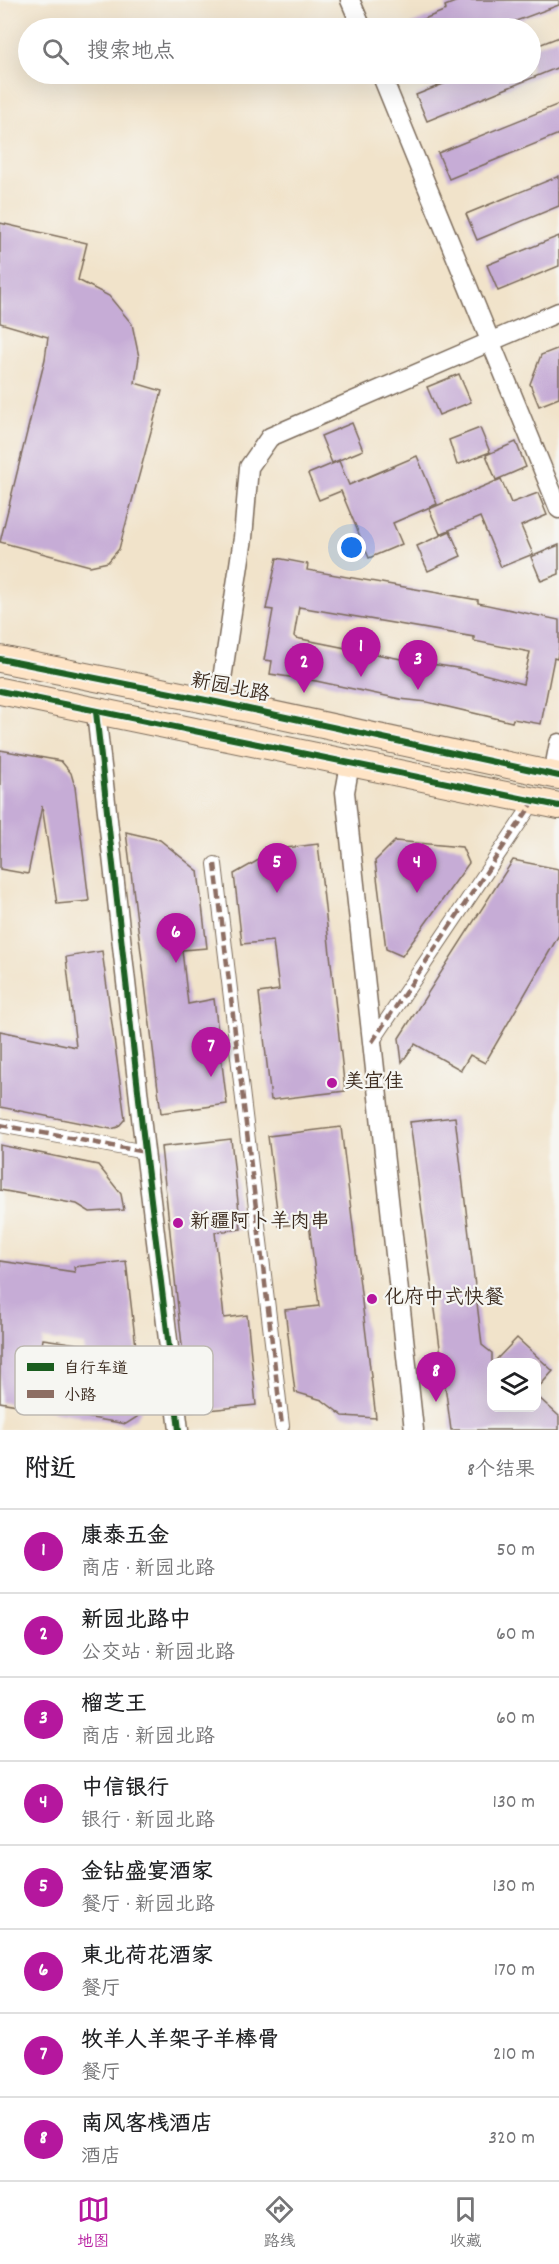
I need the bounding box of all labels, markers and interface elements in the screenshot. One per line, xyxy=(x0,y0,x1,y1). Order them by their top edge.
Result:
search box xyxy=(18,18,541,84)
icon: search xyxy=(39,35,72,68)
text: 搜索地点 xyxy=(87,37,175,68)
your location xyxy=(337,533,366,562)
pin: 1 xyxy=(342,628,380,677)
pin: 3 xyxy=(398,640,438,690)
pin: 2 xyxy=(284,644,324,693)
street label: 新园北路 xyxy=(188,668,273,711)
pin: 5 xyxy=(258,844,296,893)
pin: 4 xyxy=(398,844,436,893)
pin: 6 xyxy=(156,914,195,963)
pin: 7 xyxy=(192,1028,230,1077)
place label: 美宜佳 xyxy=(344,1069,404,1097)
marker: 美宜佳 xyxy=(325,1076,339,1090)
place label: 新疆阿卜羊肉串 xyxy=(190,1209,330,1237)
marker: 新疆阿卜羊肉串 xyxy=(171,1216,185,1230)
place label: 化府中式快餐 xyxy=(384,1285,504,1313)
marker: 化府中式快餐 xyxy=(365,1292,379,1306)
legend xyxy=(15,1346,213,1415)
pin: 8 xyxy=(416,1352,456,1402)
text: 自行车道 xyxy=(64,1358,128,1381)
map controls xyxy=(487,1358,541,1412)
button: layers xyxy=(487,1358,541,1412)
text: 小路 xyxy=(64,1385,96,1408)
text: 附近 xyxy=(24,1452,76,1489)
text: 8个结果 xyxy=(467,1457,535,1485)
text: 康泰五金 xyxy=(81,1522,169,1553)
text: 1 xyxy=(41,1537,46,1565)
text: 50 m xyxy=(497,1537,535,1565)
text: 商店 · 新园北路 xyxy=(81,1556,215,1584)
text: 新园北路中 xyxy=(81,1606,191,1637)
text: 2 xyxy=(39,1621,48,1649)
text: 60 m xyxy=(496,1621,535,1649)
text: 公交站 · 新园北路 xyxy=(81,1640,235,1668)
text: 榴芝王 xyxy=(81,1690,147,1721)
text: 3 xyxy=(39,1705,48,1733)
text: 60 m xyxy=(496,1705,535,1733)
text: 商店 · 新园北路 xyxy=(81,1724,215,1752)
text: 中信银行 xyxy=(81,1774,169,1805)
text: 4 xyxy=(39,1789,48,1817)
text: 130 m xyxy=(493,1789,535,1817)
text: 银行 · 新园北路 xyxy=(81,1808,215,1836)
text: 金钻盛宴酒家 xyxy=(81,1858,213,1889)
text: 5 xyxy=(39,1873,48,1901)
text: 130 m xyxy=(493,1873,535,1901)
text: 餐厅 · 新园北路 xyxy=(81,1892,215,1920)
text: 東北荷花酒家 xyxy=(81,1942,213,1973)
text: 6 xyxy=(39,1957,48,1985)
text: 170 m xyxy=(494,1957,535,1985)
text: 餐厅 xyxy=(81,1976,121,2004)
text: 牧羊人羊架子羊棒骨 xyxy=(81,2026,279,2057)
text: 7 xyxy=(40,2041,47,2069)
text: 210 m xyxy=(493,2041,535,2069)
text: 餐厅 xyxy=(81,2060,121,2088)
text: 南风客栈酒店 xyxy=(81,2110,213,2141)
text: 8 xyxy=(39,2125,48,2153)
text: 320 m xyxy=(488,2125,535,2153)
text: 酒店 xyxy=(81,2144,121,2172)
tab: 地图 xyxy=(77,2193,110,2254)
tab: 路线 xyxy=(263,2193,296,2254)
tab: 收藏 xyxy=(449,2193,482,2254)

